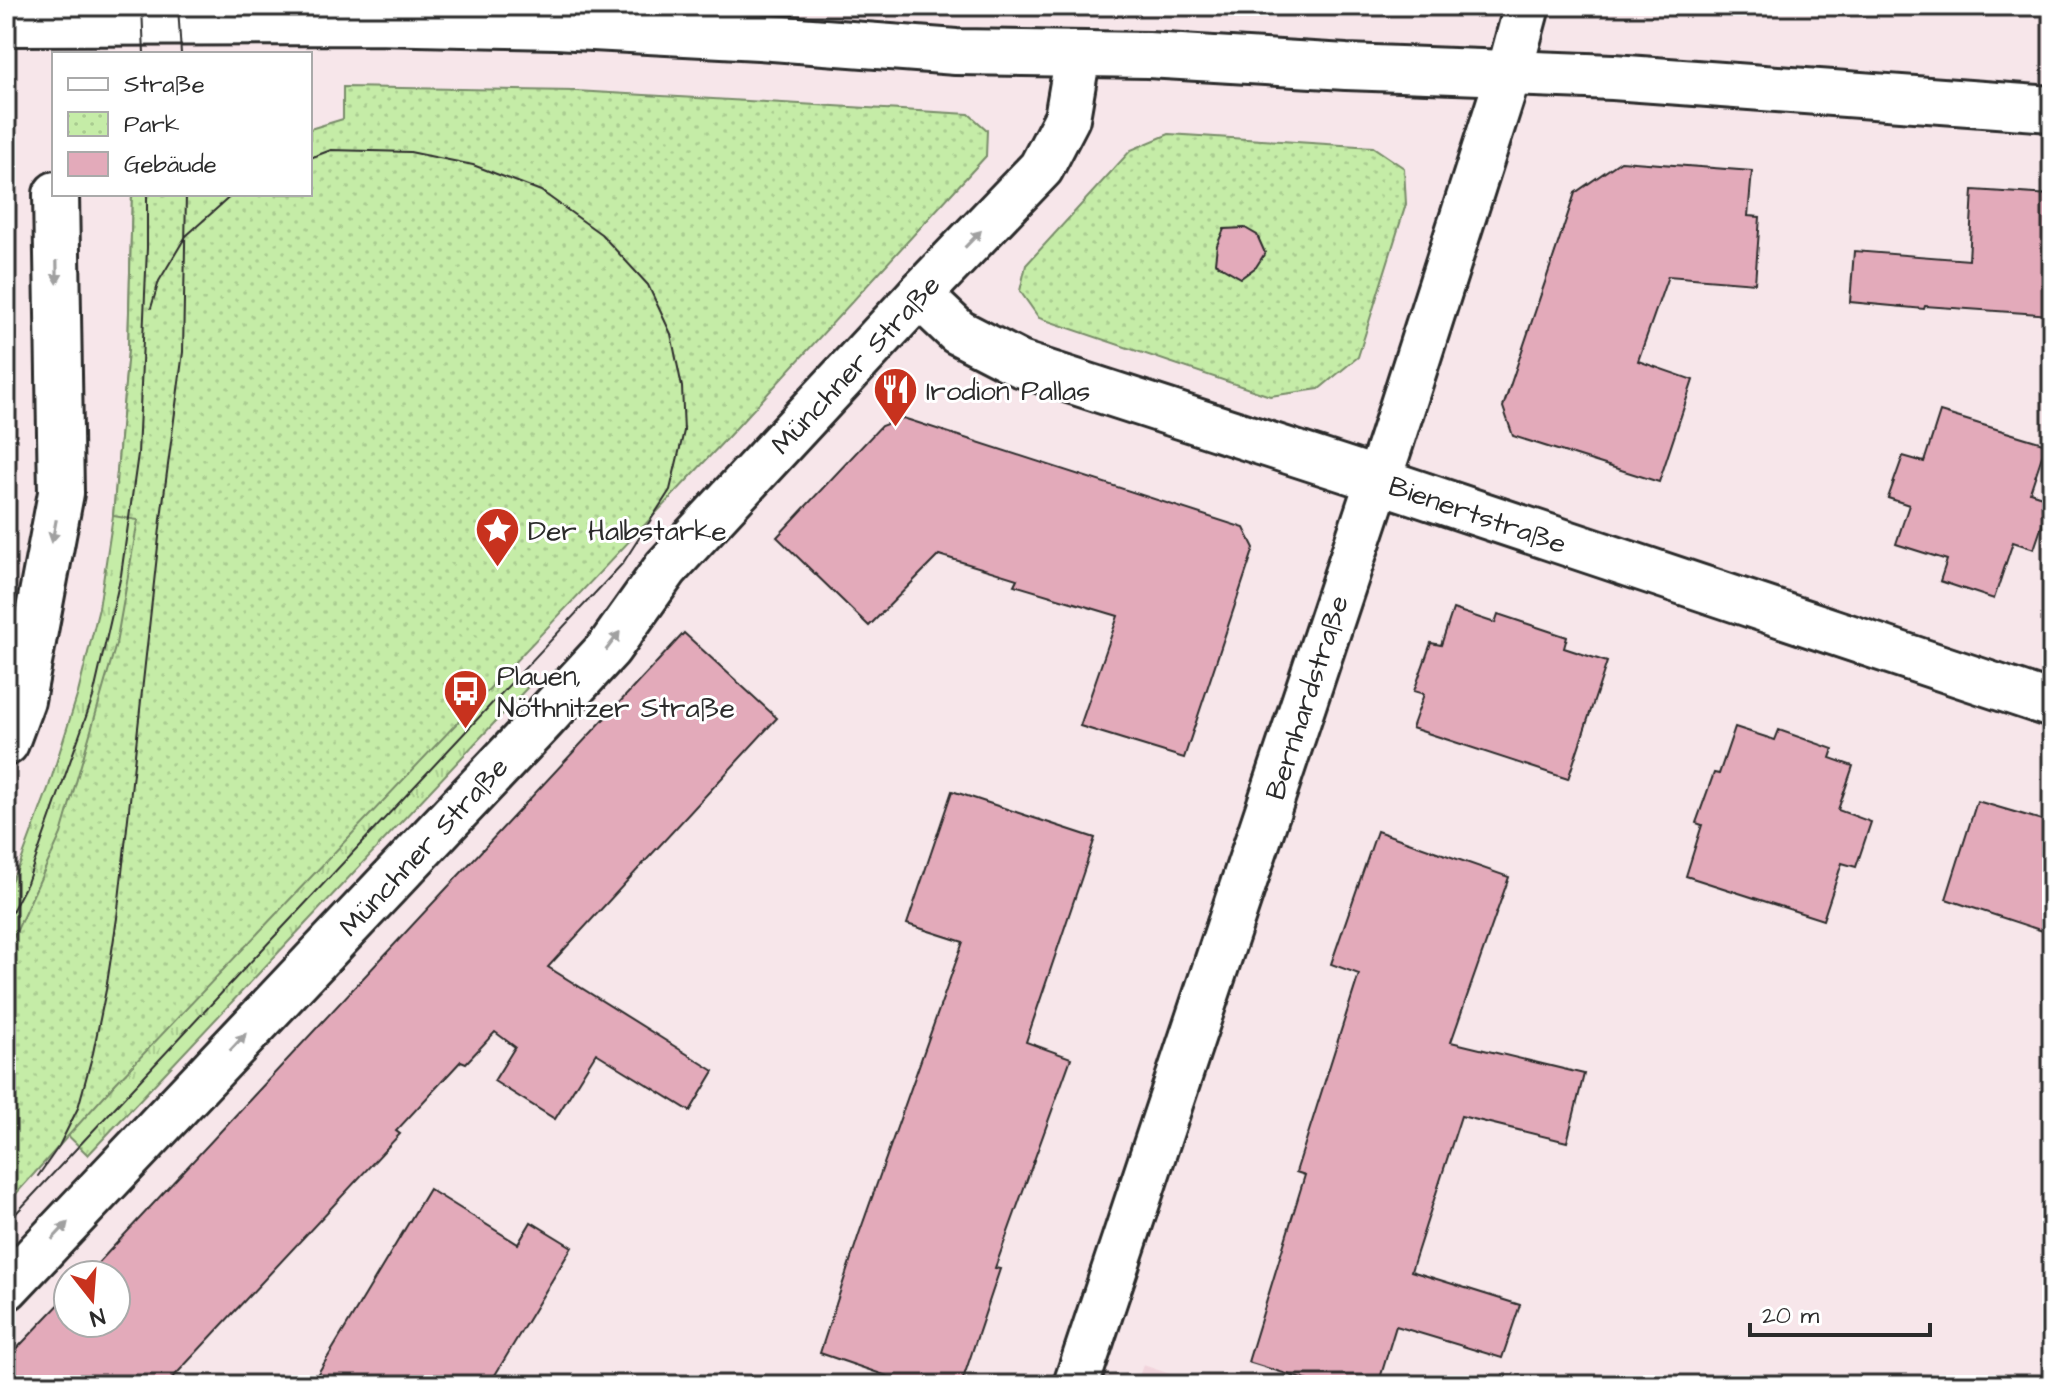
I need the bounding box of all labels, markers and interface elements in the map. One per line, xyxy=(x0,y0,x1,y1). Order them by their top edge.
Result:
legend xyxy=(52,52,312,196)
text: Straße xyxy=(124,68,205,102)
text: Park xyxy=(124,108,180,142)
text: Gebäude xyxy=(124,148,217,182)
one-way arrow xyxy=(964,230,982,249)
one-way arrow xyxy=(51,260,63,285)
street label: Münchner Straße xyxy=(762,267,950,463)
restaurant icon: Irodion Pallas xyxy=(871,366,919,429)
place label: Irodion Pallas xyxy=(926,372,1090,411)
street label: Bienertstraße xyxy=(1384,467,1571,564)
place icon: Der Halbstarke xyxy=(473,506,521,569)
place label: Der Halbstarke xyxy=(528,512,727,551)
one-way arrow xyxy=(47,519,60,544)
street label: Bernhardstraße xyxy=(1256,590,1359,805)
one-way arrow xyxy=(605,631,621,652)
place label: Plauen, Nöthnitzer Straße xyxy=(497,657,735,728)
bus stop icon: Plauen, Nöthnitzer Straße xyxy=(442,667,490,730)
street label: Münchner Straße xyxy=(330,749,518,945)
one-way arrow xyxy=(228,1033,247,1052)
one-way arrow xyxy=(50,1222,68,1241)
north arrow xyxy=(52,1259,132,1339)
scale bar xyxy=(1750,1287,1930,1337)
text: 20 m xyxy=(1762,1299,1819,1333)
text: N xyxy=(86,1300,109,1334)

